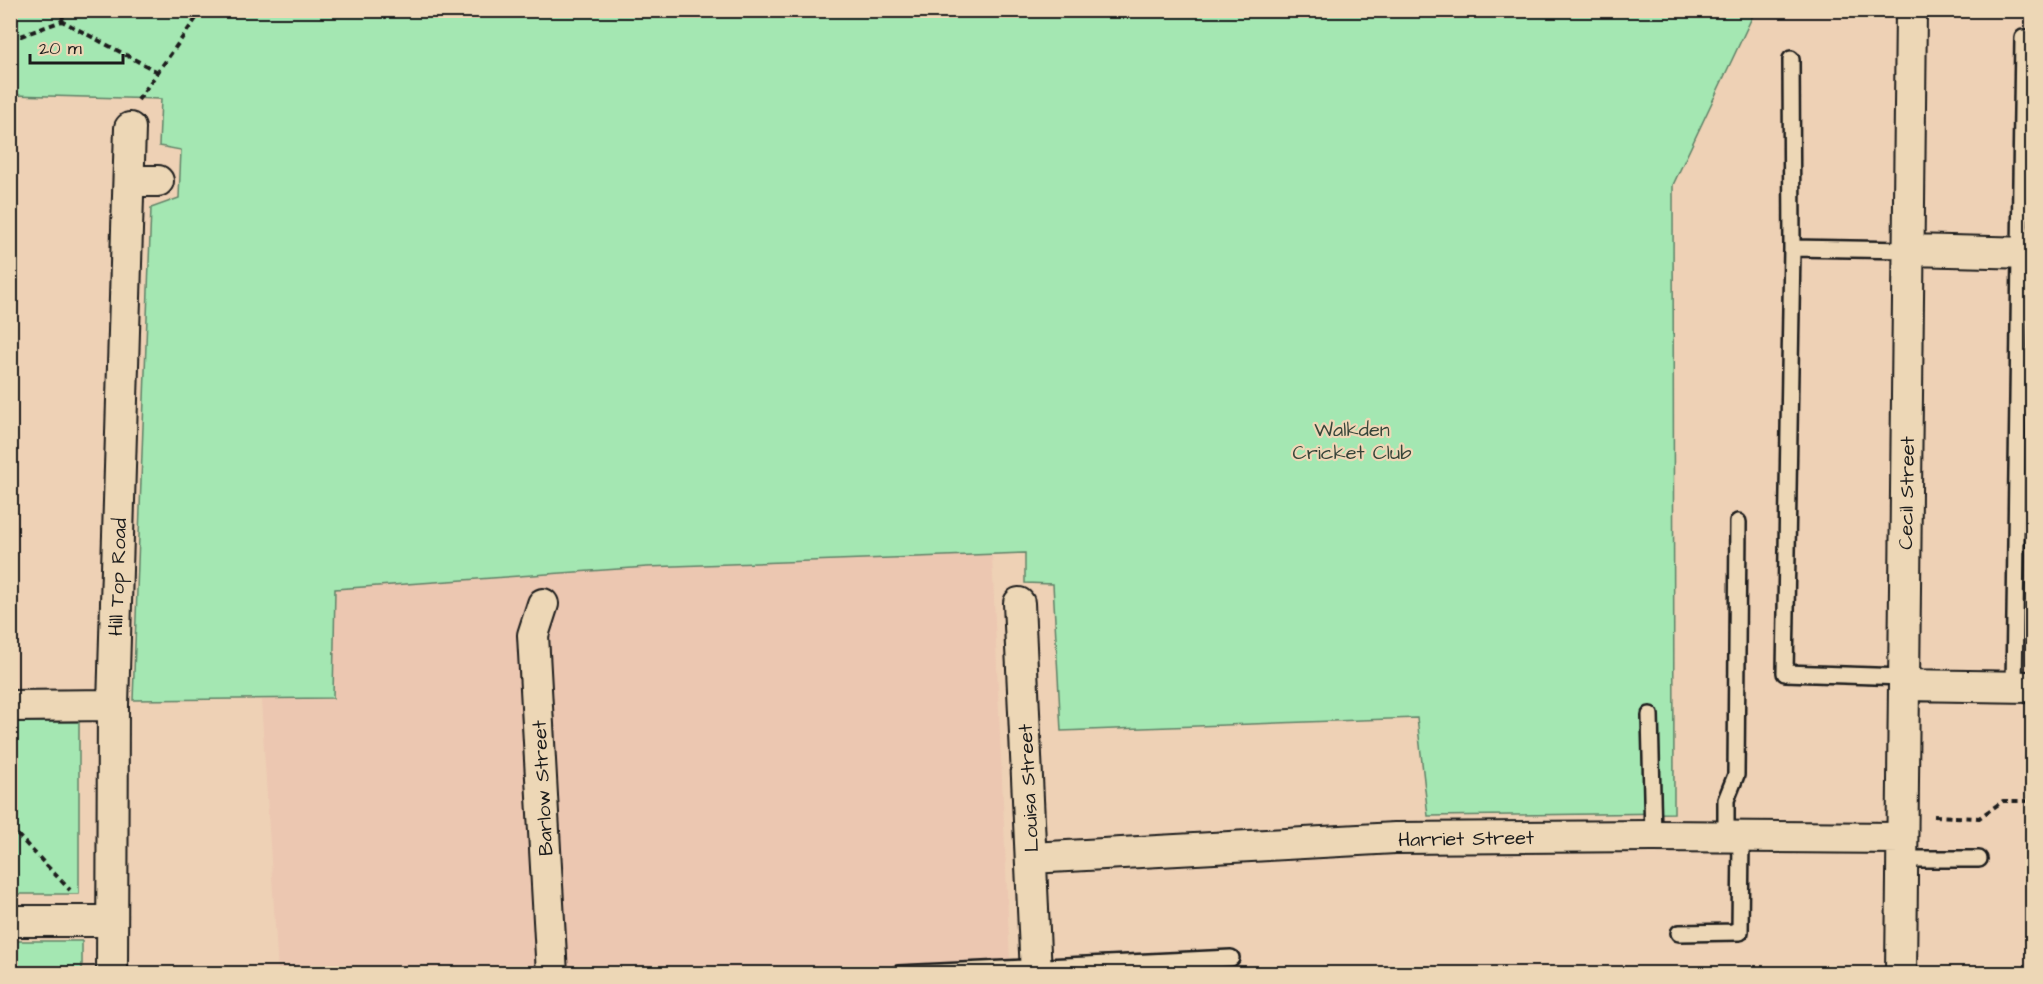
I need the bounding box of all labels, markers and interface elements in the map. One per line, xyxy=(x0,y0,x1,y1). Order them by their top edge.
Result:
scale bar xyxy=(30,27,123,65)
text: 20 m xyxy=(39,36,82,61)
park label: Walkden Cricket Club xyxy=(1293,416,1411,467)
street label: Cecil Street xyxy=(1892,436,1922,550)
street label: Hill Top Road xyxy=(102,517,134,637)
street label: Barlow Street xyxy=(525,719,561,856)
street label: Louisa Street xyxy=(1012,723,1046,853)
street label: Harriet Street xyxy=(1398,824,1534,854)

